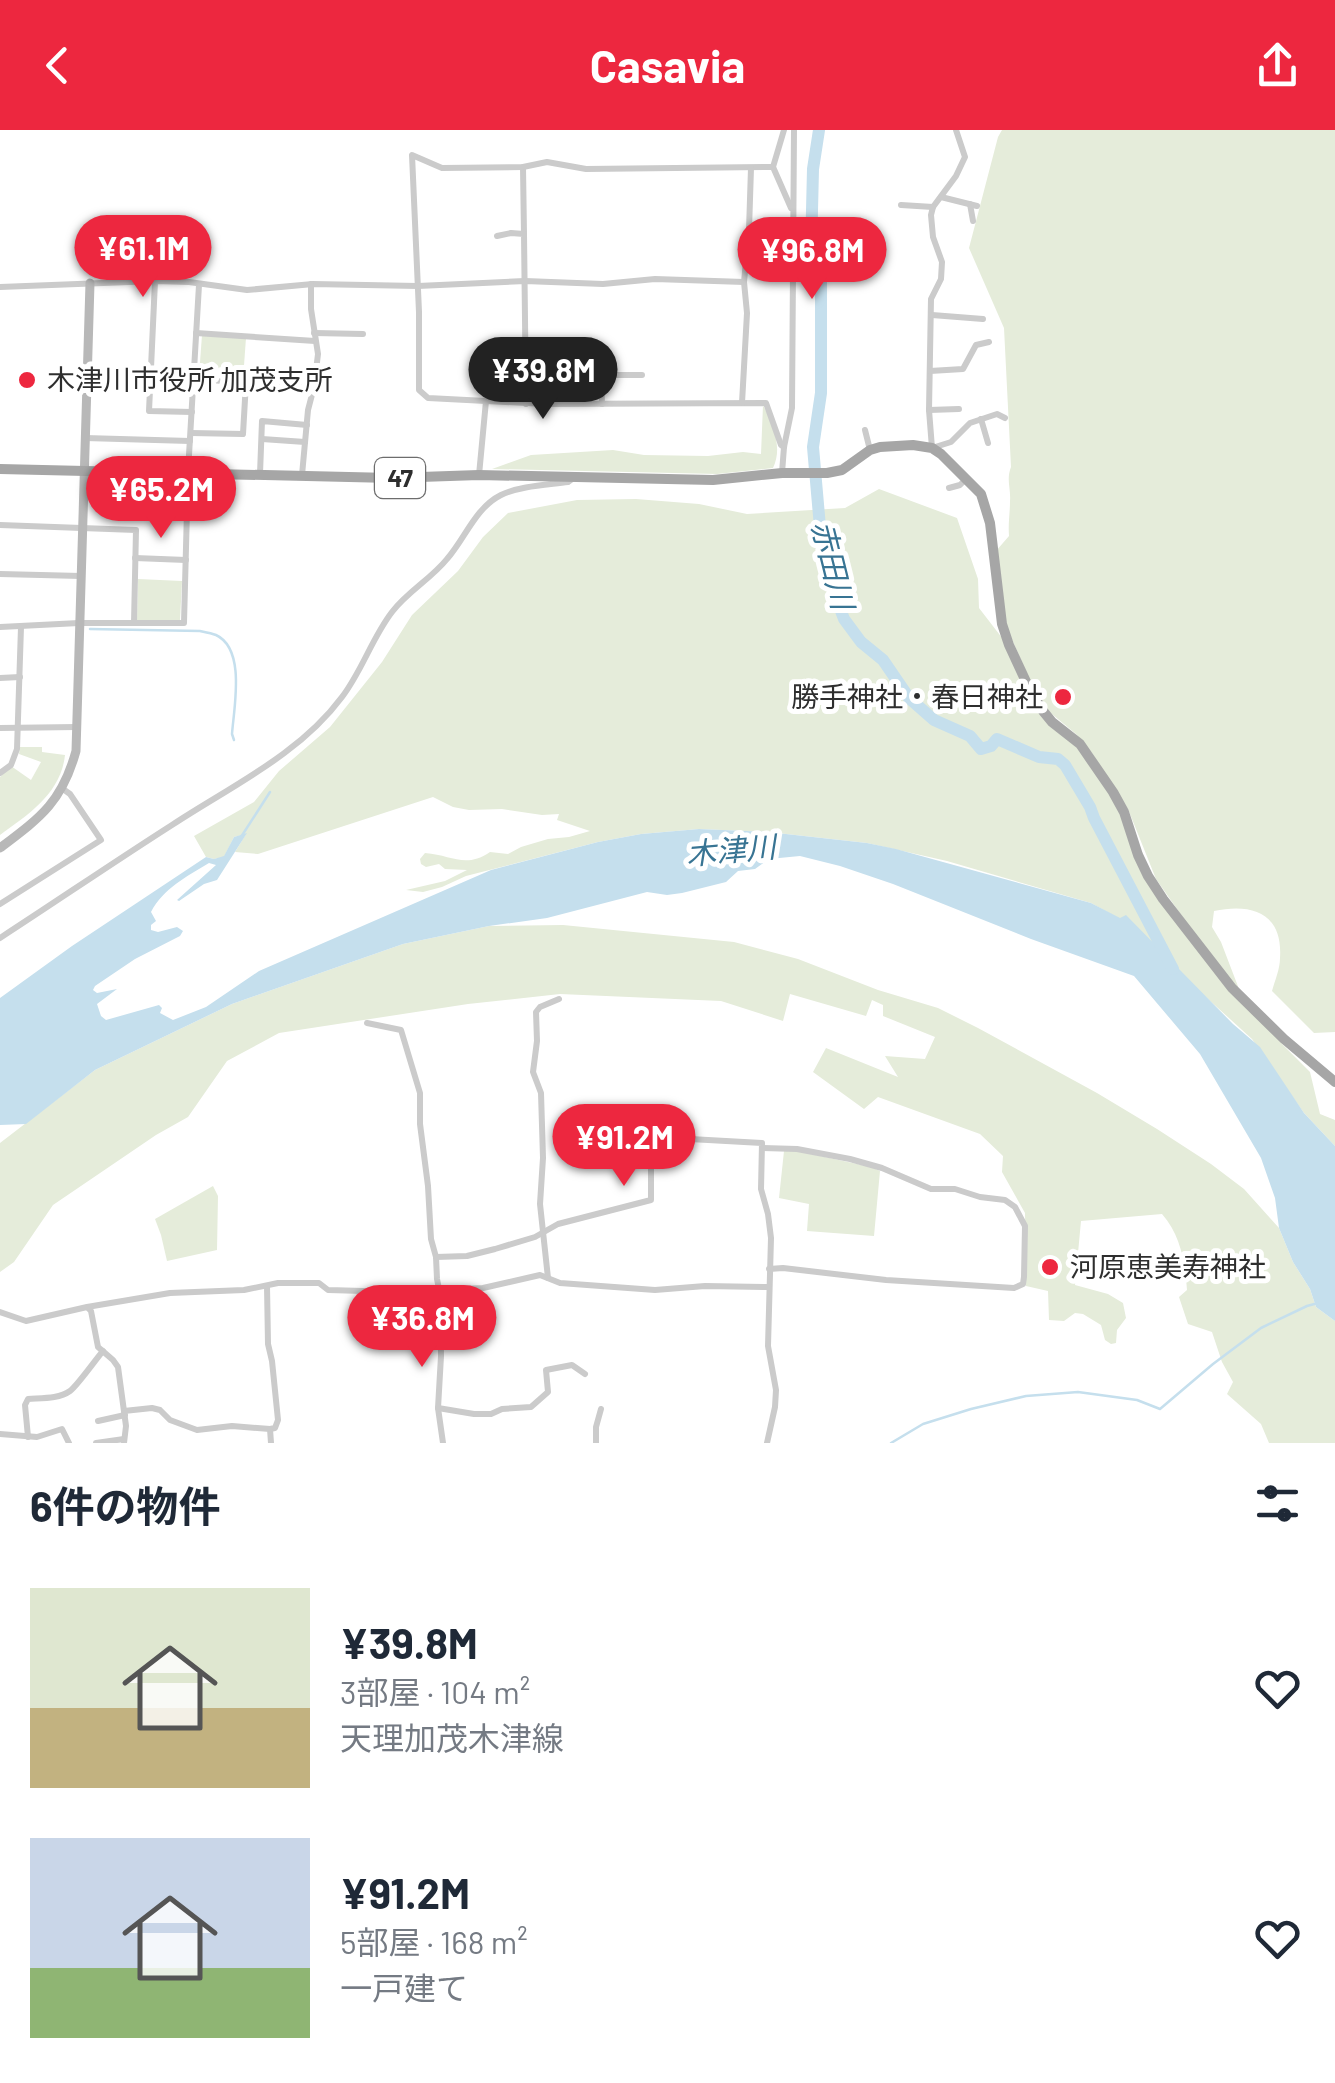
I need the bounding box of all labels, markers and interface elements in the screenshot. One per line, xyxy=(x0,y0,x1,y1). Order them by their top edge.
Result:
icon: back xyxy=(30,38,85,93)
text: Casavia xyxy=(590,38,745,92)
icon: share xyxy=(1250,38,1305,93)
pin: ¥61.1M xyxy=(62,215,224,300)
pin: ¥96.8M xyxy=(731,217,893,302)
text: ¥61.1M xyxy=(96,228,190,266)
text: ¥96.8M xyxy=(760,230,864,268)
pin: ¥39.8M xyxy=(462,337,624,422)
text: ¥39.8M xyxy=(490,350,596,388)
place label: 木津川市役所 加茂支所 xyxy=(47,362,333,396)
marker: 木津川市役所 加茂支所 xyxy=(16,369,38,391)
pin: ¥65.2M xyxy=(80,456,242,541)
road number: 47 xyxy=(375,458,425,498)
text: ¥65.2M xyxy=(108,469,214,507)
water label: 赤田川 xyxy=(806,516,863,615)
place label: 勝手神社・春日神社 xyxy=(791,679,1043,713)
marker: 勝手神社・春日神社 xyxy=(1052,686,1074,708)
water label: 木津川 xyxy=(684,827,780,871)
pin: ¥91.2M xyxy=(543,1104,705,1189)
text: ¥91.2M xyxy=(574,1117,674,1155)
place label: 河原恵美寿神社 xyxy=(1070,1249,1266,1283)
marker: 河原恵美寿神社 xyxy=(1039,1256,1061,1278)
pin: ¥36.8M xyxy=(341,1285,503,1370)
text: ¥36.8M xyxy=(369,1298,475,1336)
icon: filters xyxy=(1250,1476,1305,1531)
text: 6件の物件 xyxy=(30,1480,221,1530)
text: ¥39.8M xyxy=(340,1617,478,1667)
icon: home xyxy=(110,1628,230,1748)
icon: heart xyxy=(1250,1661,1305,1716)
text: 3部屋 · 104 m² xyxy=(340,1672,530,1710)
text: 天理加茂木津線 xyxy=(340,1718,564,1756)
text: ¥91.2M xyxy=(340,1867,470,1917)
icon: home xyxy=(110,1878,230,1998)
icon: heart xyxy=(1250,1911,1305,1966)
text: 5部屋 · 168 m² xyxy=(340,1922,528,1960)
text: 一戸建て xyxy=(340,1968,468,2006)

